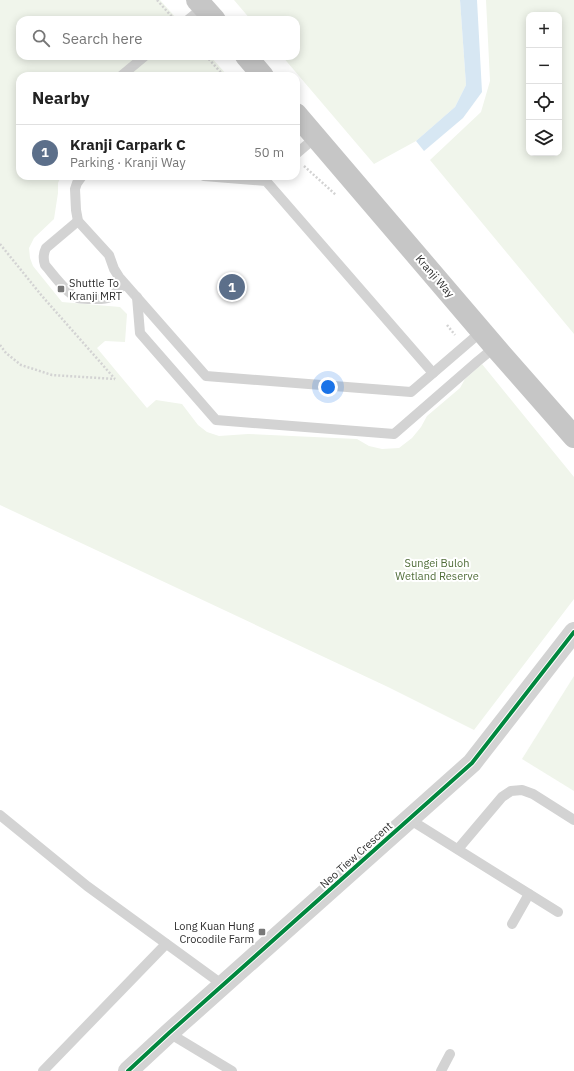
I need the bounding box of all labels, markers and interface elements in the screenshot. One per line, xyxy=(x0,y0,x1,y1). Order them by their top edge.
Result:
map controls xyxy=(526,12,562,156)
button: + xyxy=(526,12,562,48)
search box xyxy=(16,16,300,60)
icon: search xyxy=(30,27,52,49)
text: Search here xyxy=(62,29,142,48)
button: − xyxy=(526,48,562,84)
button: locate xyxy=(526,84,562,120)
text: Nearby xyxy=(32,87,90,109)
button: layers xyxy=(526,120,562,156)
text: Kranji Carpark C xyxy=(70,135,186,154)
text: 1 xyxy=(41,144,49,161)
text: 50 m xyxy=(254,144,284,161)
text: Parking · Kranji Way xyxy=(70,154,186,171)
street label: Kranji Way xyxy=(413,252,458,301)
pin: 1 xyxy=(219,272,245,302)
place label: Shuttle To Kranji MRT xyxy=(69,276,123,303)
marker: Shuttle To Kranji MRT xyxy=(56,284,66,294)
your location xyxy=(318,377,338,397)
park label: Sungei Buloh Wetland Reserve xyxy=(395,556,479,583)
street label: Neo Tiew Crescent xyxy=(317,819,395,891)
place label: Long Kuan Hung Crocodile Farm xyxy=(174,919,254,946)
marker: Long Kuan Hung Crocodile Farm xyxy=(257,927,267,937)

